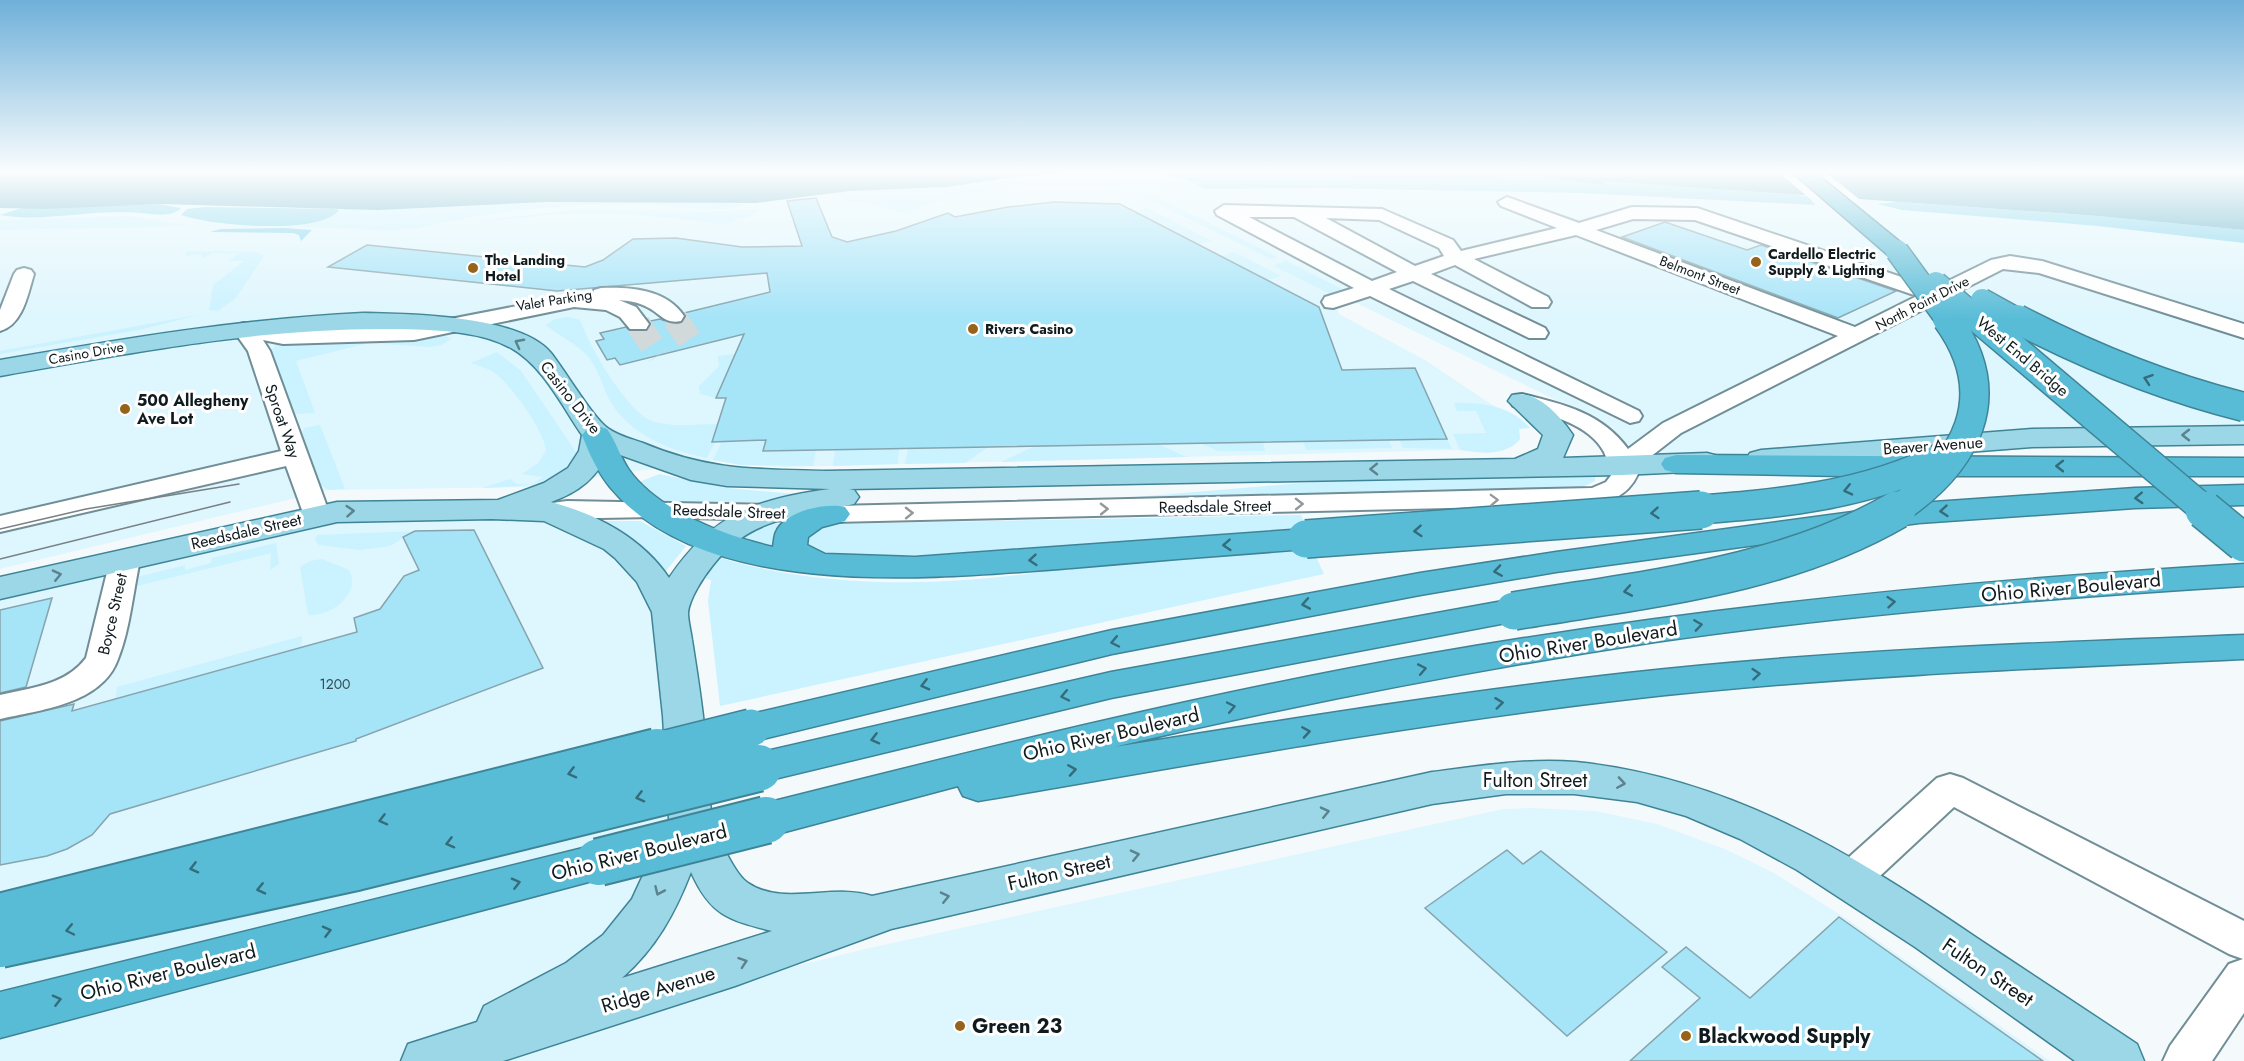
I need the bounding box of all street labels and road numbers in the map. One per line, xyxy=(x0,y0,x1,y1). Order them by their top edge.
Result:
street label: Belmont Street xyxy=(1657,250,1744,300)
street label: North Point Drive xyxy=(1872,271,1972,335)
street label: Valet Parking xyxy=(515,284,593,316)
street label: West End Bridge xyxy=(1972,311,2074,402)
street label: Casino Drive xyxy=(47,337,125,369)
street label: Casino Drive xyxy=(535,356,606,439)
street label: Sproat Way xyxy=(259,381,306,462)
street label: Beaver Avenue xyxy=(1882,431,1984,460)
street label: Reedsdale Street xyxy=(1158,494,1272,519)
street label: Reedsdale Street xyxy=(672,498,786,525)
street label: Reedsdale Street xyxy=(189,508,304,555)
street label: Ohio River Boulevard xyxy=(1980,565,2162,610)
street label: Boyce Street xyxy=(92,571,133,657)
street label: Ohio River Boulevard xyxy=(1497,614,1679,671)
street label: Ohio River Boulevard xyxy=(1020,700,1202,769)
street label: Fulton Street xyxy=(1483,766,1588,795)
street label: Ohio River Boulevard xyxy=(548,817,730,888)
street label: Fulton Street xyxy=(1005,847,1114,898)
street label: Fulton Street xyxy=(1936,931,2039,1014)
street label: Ohio River Boulevard xyxy=(77,937,259,1008)
street label: Ridge Avenue xyxy=(598,958,719,1021)

